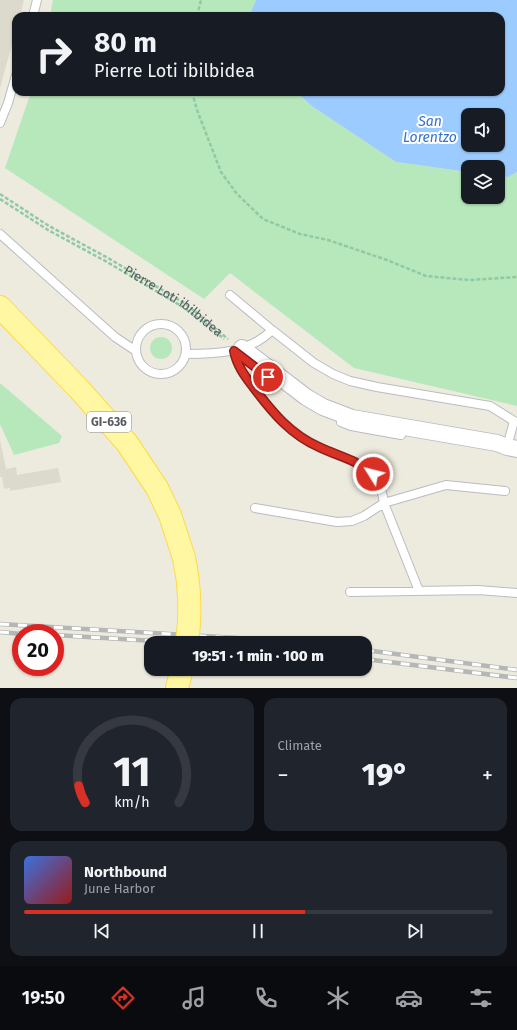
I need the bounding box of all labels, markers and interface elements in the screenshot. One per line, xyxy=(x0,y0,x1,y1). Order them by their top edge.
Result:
text: 80 m xyxy=(94,26,157,59)
icon: right xyxy=(28,28,80,80)
text: Pierre Loti ibilbidea xyxy=(94,60,255,82)
map controls xyxy=(461,108,505,204)
button: sound xyxy=(461,108,505,152)
water label: San Lorentzo xyxy=(403,113,457,146)
button: layers xyxy=(461,160,505,204)
street label: Pierre Loti ibilbidea xyxy=(121,262,226,340)
pin xyxy=(251,360,285,394)
icon: arrive xyxy=(257,366,279,388)
road number: GI-636 xyxy=(87,412,131,432)
position arrow xyxy=(352,453,394,495)
speed limit sign: 20 xyxy=(12,624,64,676)
text: 19:51 · 1 min · 100 m xyxy=(192,647,324,665)
text: Climate xyxy=(278,738,322,753)
text: 11 xyxy=(113,746,151,796)
text: 19° xyxy=(362,757,409,793)
text: − xyxy=(278,762,289,789)
text: + xyxy=(482,762,493,789)
text: km/h xyxy=(114,793,149,810)
text: Northbound xyxy=(84,863,167,881)
text: June Harbor xyxy=(84,881,155,896)
icon: previous xyxy=(91,920,113,942)
icon: pause xyxy=(247,920,269,942)
icon: next xyxy=(404,920,426,942)
icon: directions xyxy=(109,984,137,1012)
icon: music xyxy=(180,984,208,1012)
icon: phone xyxy=(252,984,280,1012)
icon: climate xyxy=(324,984,352,1012)
icon: car xyxy=(395,984,423,1012)
icon: filters xyxy=(467,984,495,1012)
text: 19:50 xyxy=(22,987,65,1009)

